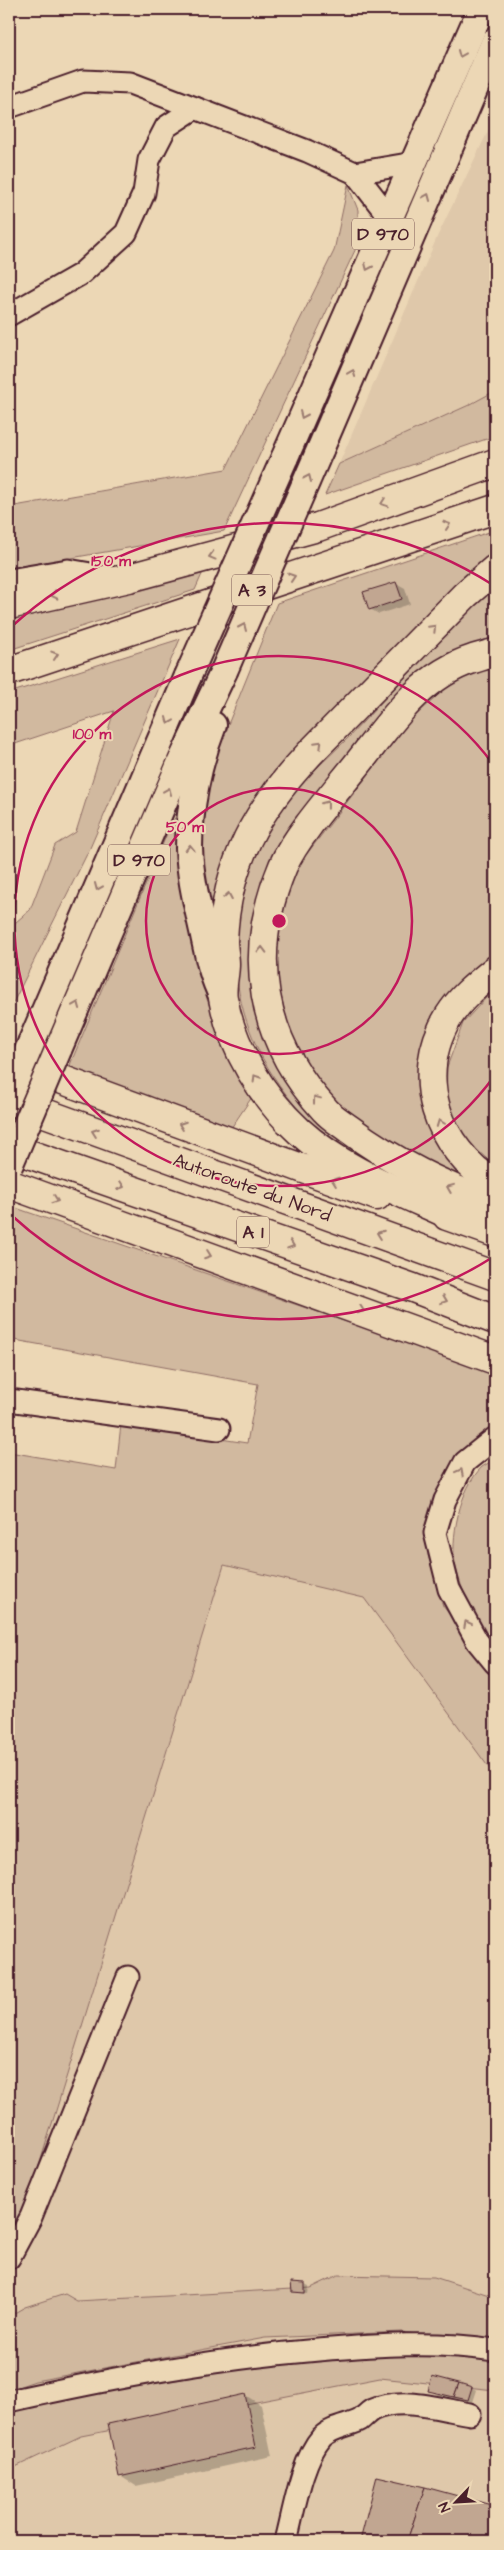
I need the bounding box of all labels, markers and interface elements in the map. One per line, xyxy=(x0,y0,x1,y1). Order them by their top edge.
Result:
one-way arrow xyxy=(457,49,467,57)
one-way arrow xyxy=(421,193,432,202)
road number: D 970 xyxy=(352,218,414,250)
one-way arrow xyxy=(364,262,375,271)
one-way arrow xyxy=(345,369,356,378)
one-way arrow xyxy=(298,410,309,419)
one-way arrow xyxy=(301,474,312,483)
one-way arrow xyxy=(380,497,388,507)
one-way arrow xyxy=(442,521,450,531)
one-way arrow xyxy=(207,550,216,561)
text: 150 m xyxy=(91,551,131,572)
one-way arrow xyxy=(288,572,296,582)
road number: A 3 xyxy=(232,574,272,606)
one-way arrow xyxy=(49,589,58,600)
one-way arrow xyxy=(237,623,248,632)
one-way arrow xyxy=(427,625,436,634)
one-way arrow xyxy=(50,651,59,661)
one-way arrow xyxy=(164,716,175,725)
text: 100 m xyxy=(73,724,112,745)
one-way arrow xyxy=(313,741,322,750)
one-way arrow xyxy=(162,787,173,796)
one-way arrow xyxy=(321,801,329,810)
text: 50 m xyxy=(166,817,204,838)
road number: D 970 xyxy=(108,844,170,876)
one-way arrow xyxy=(185,844,195,852)
one-way arrow xyxy=(94,882,105,891)
one-way arrow xyxy=(223,892,233,901)
centre of rings xyxy=(270,912,288,930)
one-way arrow xyxy=(257,945,267,953)
one-way arrow xyxy=(70,1001,81,1010)
one-way arrow xyxy=(252,1074,262,1083)
one-way arrow xyxy=(313,1095,322,1105)
one-way arrow xyxy=(436,1119,447,1128)
one-way arrow xyxy=(179,1121,187,1131)
one-way arrow xyxy=(92,1128,100,1138)
street label: Autoroute du Nord xyxy=(169,1147,335,1229)
one-way arrow xyxy=(331,1177,340,1187)
one-way arrow xyxy=(116,1180,125,1190)
one-way arrow xyxy=(446,1183,455,1194)
one-way arrow xyxy=(50,1194,58,1204)
road number: A 1 xyxy=(237,1216,269,1248)
one-way arrow xyxy=(376,1230,385,1240)
one-way arrow xyxy=(286,1240,295,1250)
one-way arrow xyxy=(203,1249,211,1259)
one-way arrow xyxy=(439,1294,448,1304)
one-way arrow xyxy=(356,1304,364,1314)
one-way arrow xyxy=(454,1469,464,1478)
one-way arrow xyxy=(464,1620,474,1629)
north arrow xyxy=(432,2478,482,2528)
text: N xyxy=(434,2499,456,2515)

